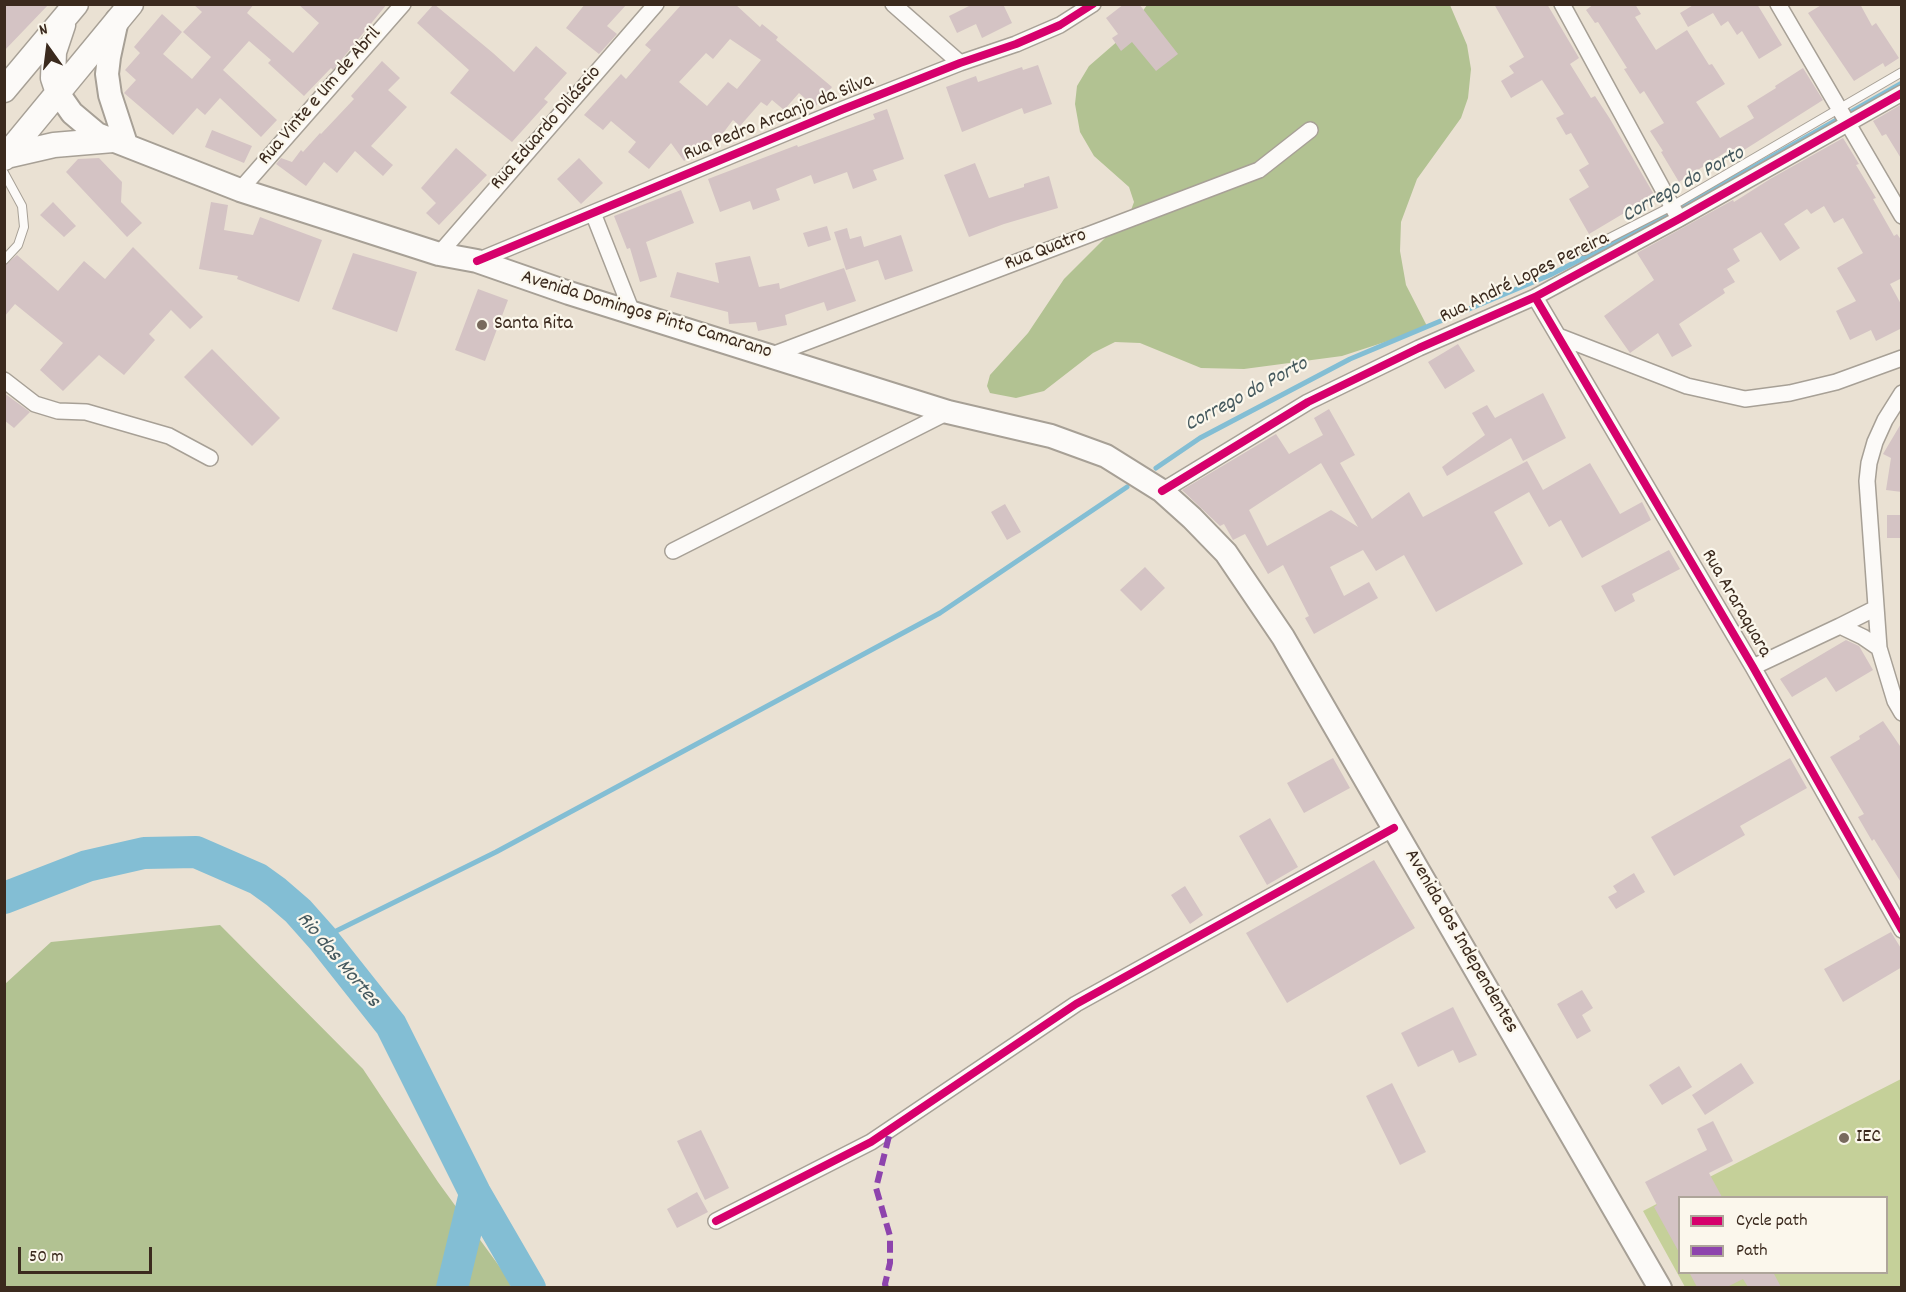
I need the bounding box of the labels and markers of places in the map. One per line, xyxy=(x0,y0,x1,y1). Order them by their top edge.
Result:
place label: Santa Rita xyxy=(494,313,573,337)
marker: Santa Rita xyxy=(475,318,489,332)
place label: IEC xyxy=(1856,1126,1881,1150)
marker: IEC xyxy=(1837,1131,1851,1145)

